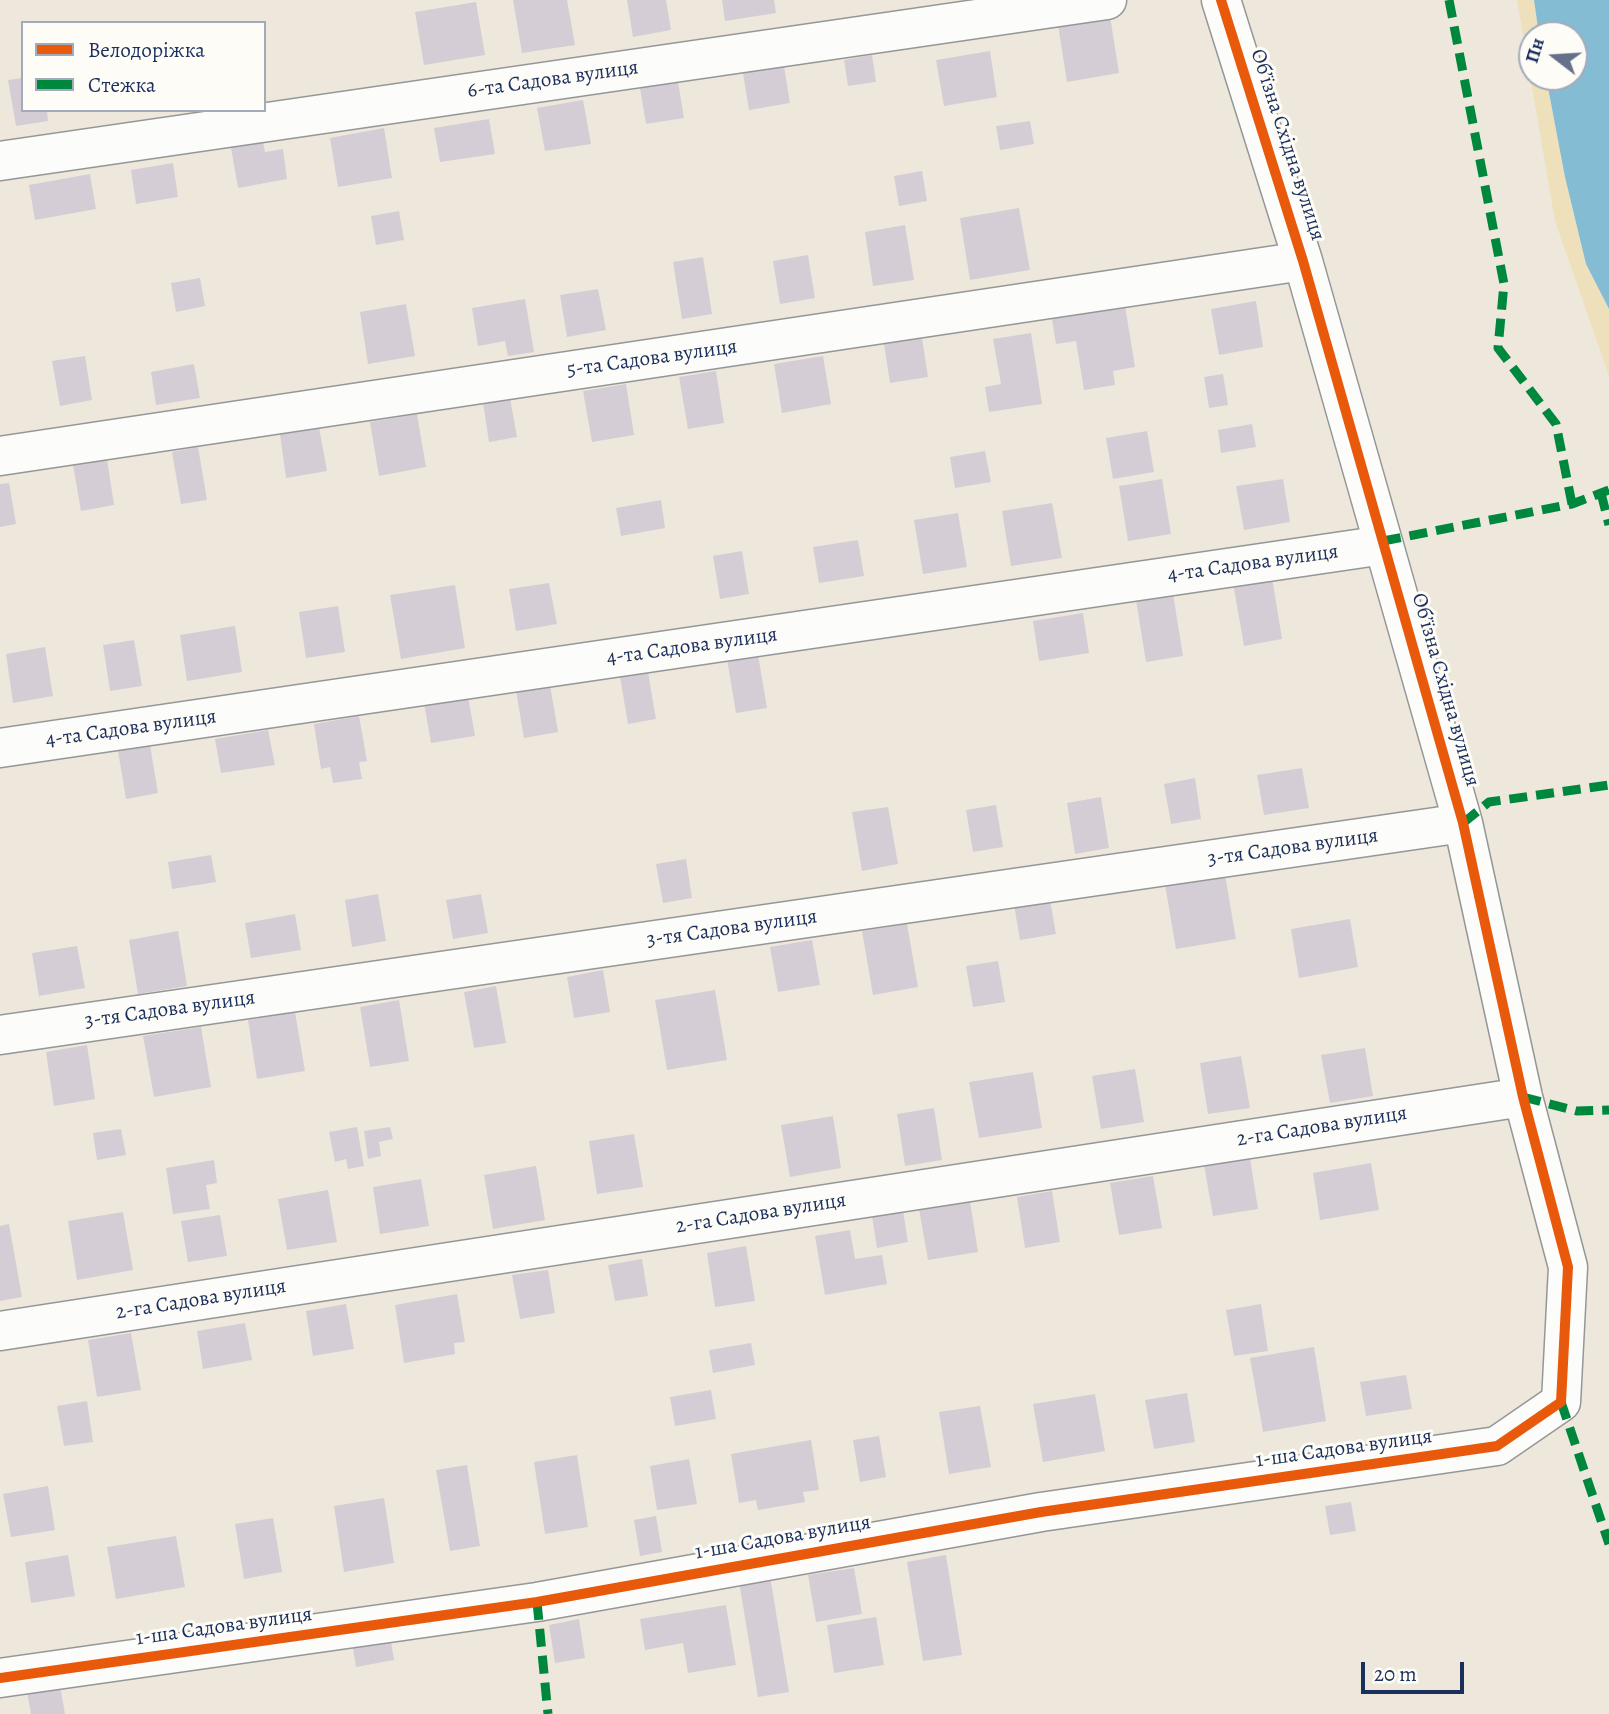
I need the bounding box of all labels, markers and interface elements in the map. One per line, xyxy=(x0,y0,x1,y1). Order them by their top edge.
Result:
legend xyxy=(21,21,266,112)
north arrow xyxy=(1518,21,1588,91)
text: Пн xyxy=(1519,35,1551,66)
text: Велодоріжка xyxy=(88,36,205,64)
street label: Обʼїзна Східна вулиця xyxy=(1244,46,1330,244)
street label: 6-та Садова вулиця xyxy=(466,56,640,104)
text: Стежка xyxy=(88,71,156,99)
street label: 5-та Садова вулиця xyxy=(565,335,739,383)
street label: 4-та Садова вулиця xyxy=(1166,540,1340,588)
street label: Обʼїзна Східна вулиця xyxy=(1405,590,1485,790)
street label: 4-та Садова вулиця xyxy=(605,623,779,671)
street label: 4-та Садова вулиця xyxy=(44,705,218,753)
street label: 3-тя Садова вулиця xyxy=(1206,824,1380,872)
street label: 3-тя Садова вулиця xyxy=(645,905,819,953)
street label: 3-тя Садова вулиця xyxy=(83,986,257,1034)
street label: 2-га Садова вулиця xyxy=(1235,1101,1409,1153)
street label: 2-га Садова вулиця xyxy=(674,1188,848,1240)
street label: 2-га Садова вулиця xyxy=(114,1274,288,1326)
street label: 1-ша Садова вулиця xyxy=(1254,1424,1434,1474)
street label: 1-ша Садова вулиця xyxy=(693,1510,873,1566)
street label: 1-ша Садова вулиця xyxy=(134,1602,314,1652)
scale bar xyxy=(1364,1648,1467,1692)
text: 20 m xyxy=(1374,1660,1417,1688)

